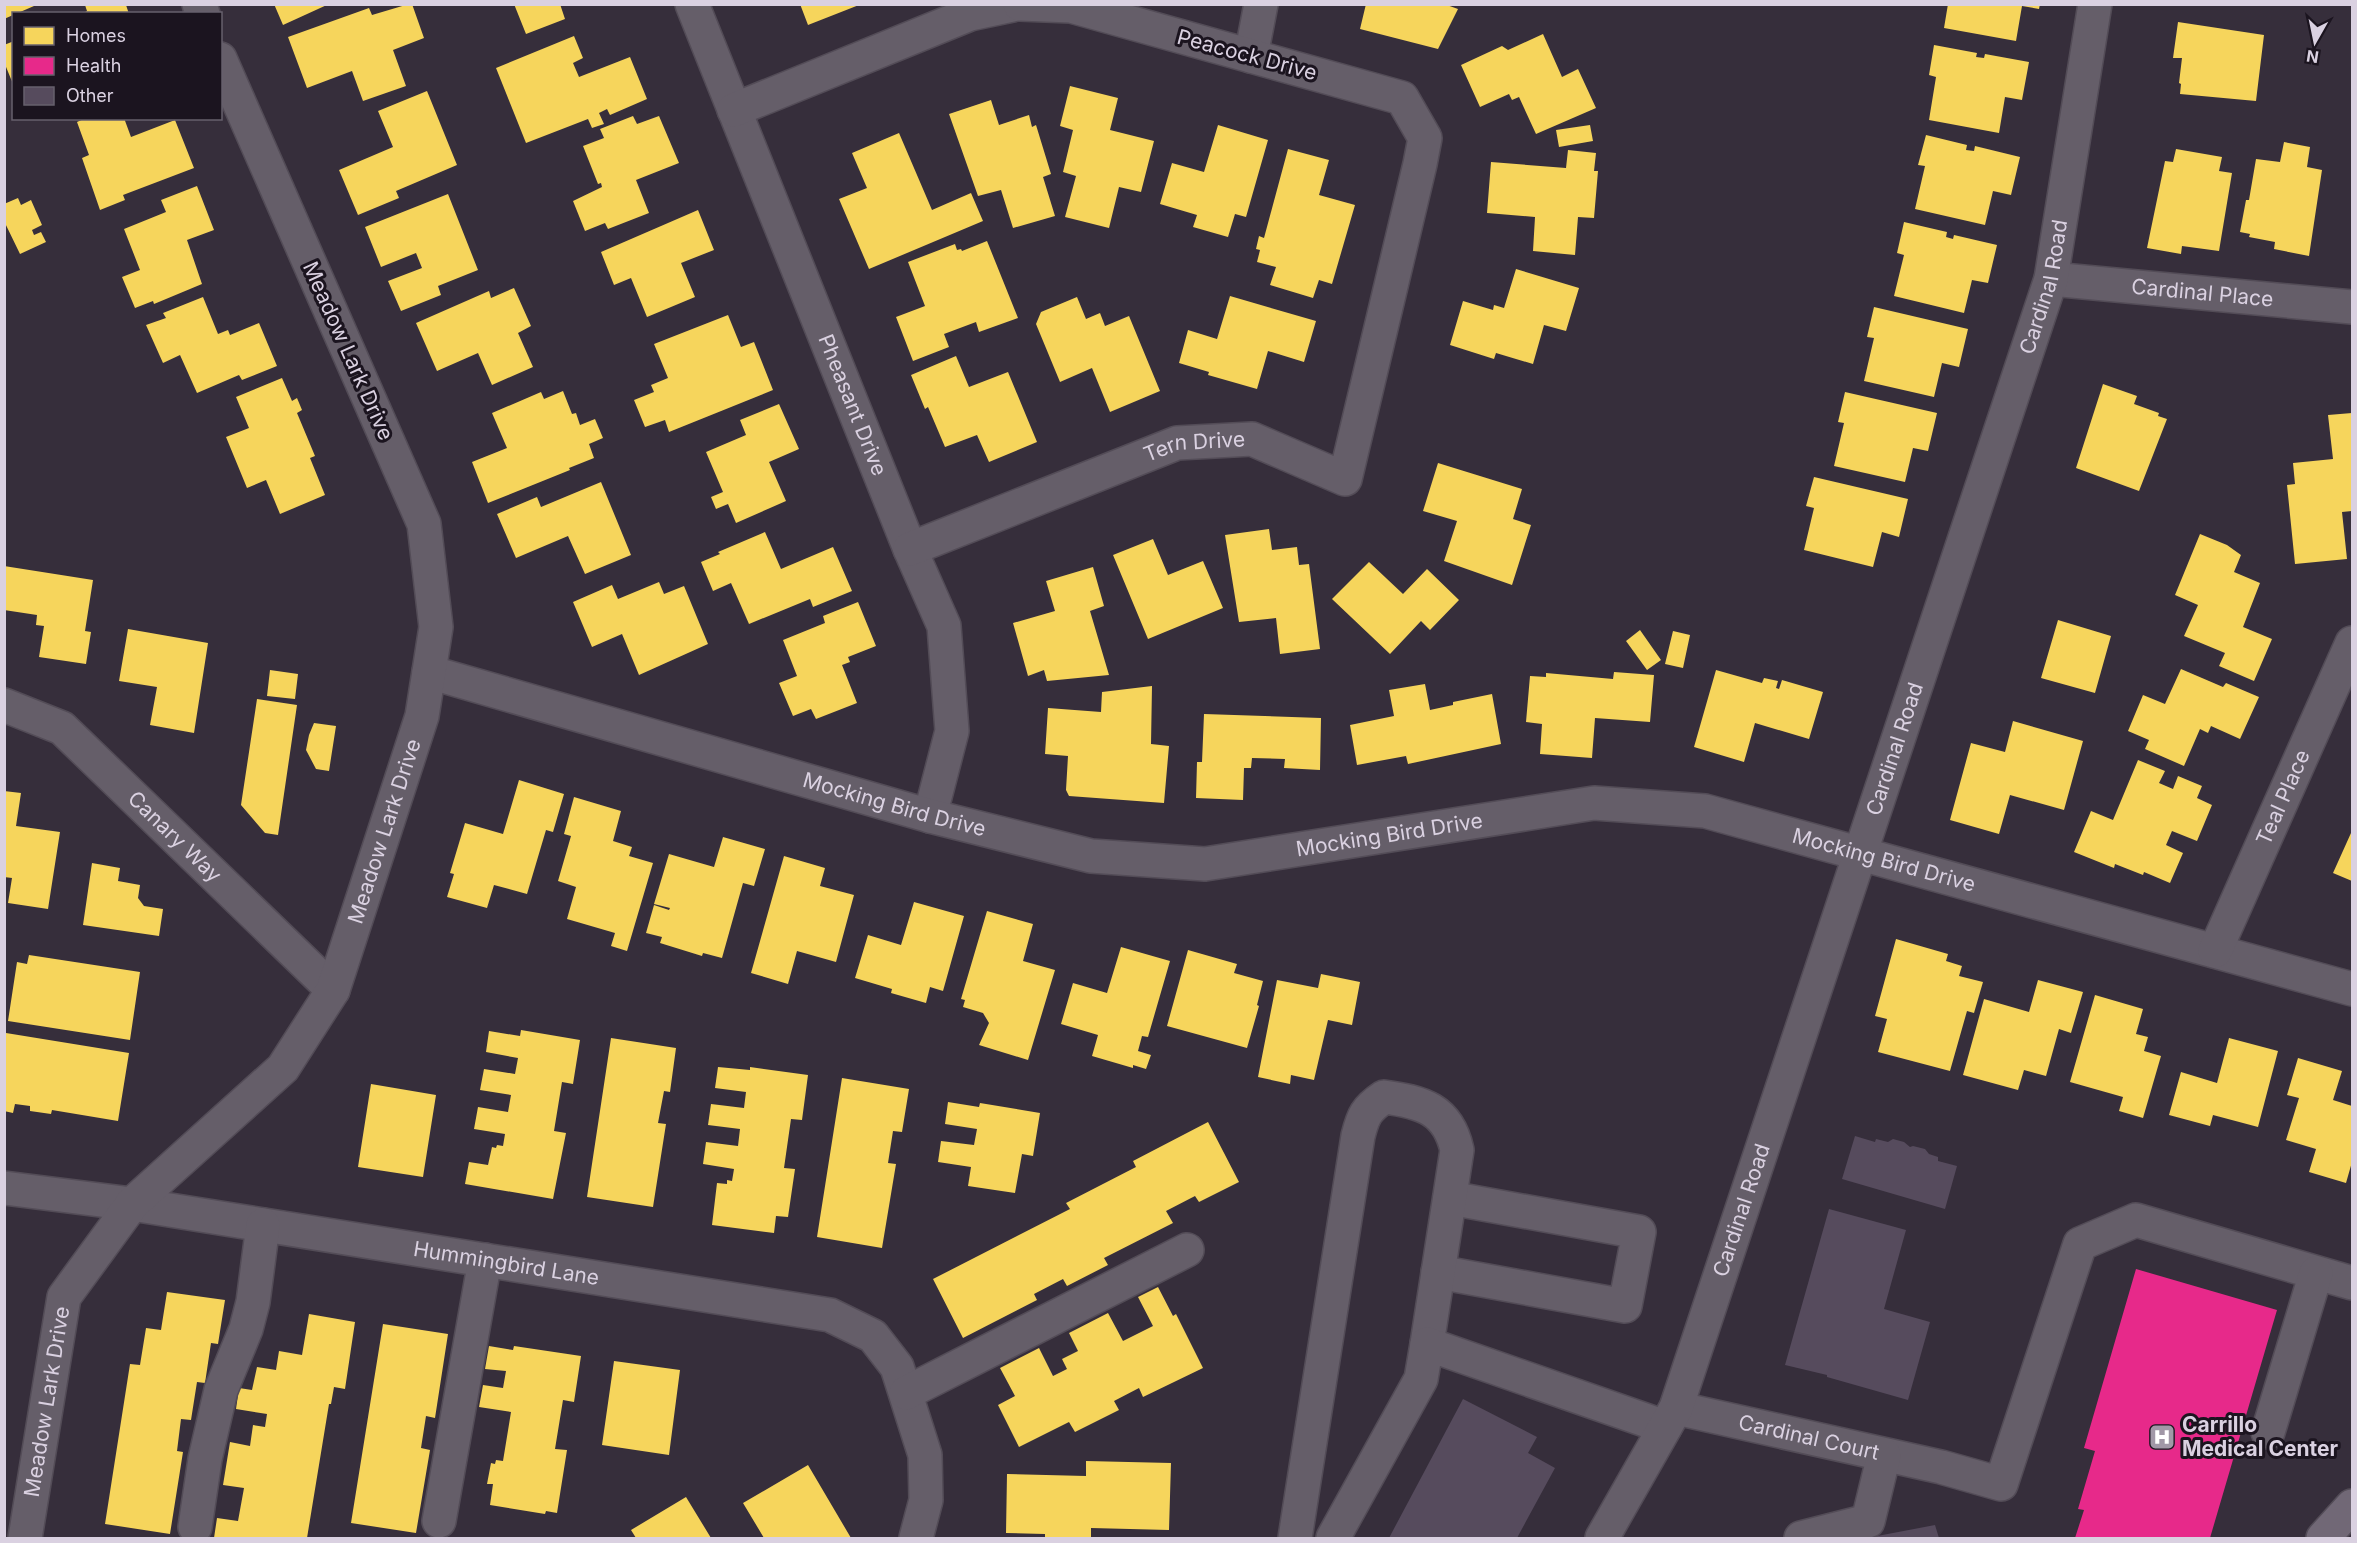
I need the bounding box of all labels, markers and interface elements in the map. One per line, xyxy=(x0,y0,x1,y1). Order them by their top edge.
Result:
legend xyxy=(12,12,222,120)
north arrow xyxy=(2285,12,2345,72)
street label: Peacock Drive xyxy=(1175,24,1320,85)
text: Homes xyxy=(66,25,126,46)
text: N xyxy=(2305,46,2320,68)
text: Health xyxy=(66,55,121,76)
text: Other xyxy=(66,85,114,106)
street label: Cardinal Road xyxy=(2014,218,2072,357)
street label: Meadow Lark Drive xyxy=(298,258,399,444)
street label: Cardinal Place xyxy=(2130,274,2274,312)
street label: Pheasant Drive xyxy=(813,330,892,479)
street label: Tern Drive xyxy=(1140,426,1246,467)
street label: Cardinal Road xyxy=(1861,679,1928,819)
street label: Meadow Lark Drive xyxy=(342,736,426,927)
street label: Teal Place xyxy=(2251,746,2315,849)
street label: Mocking Bird Drive xyxy=(800,767,989,841)
street label: Canary Way xyxy=(123,786,227,887)
street label: Mocking Bird Drive xyxy=(1294,808,1484,862)
street label: Mocking Bird Drive xyxy=(1790,823,1978,897)
street label: Cardinal Road xyxy=(1708,1140,1775,1280)
street label: Hummingbird Lane xyxy=(412,1236,601,1290)
street label: Meadow Lark Drive xyxy=(19,1304,74,1499)
street label: Cardinal Court xyxy=(1736,1409,1882,1465)
place label: Carrillo Medical Center xyxy=(2182,1412,2339,1461)
hospital icon: Carrillo Medical Center xyxy=(2147,1422,2177,1452)

